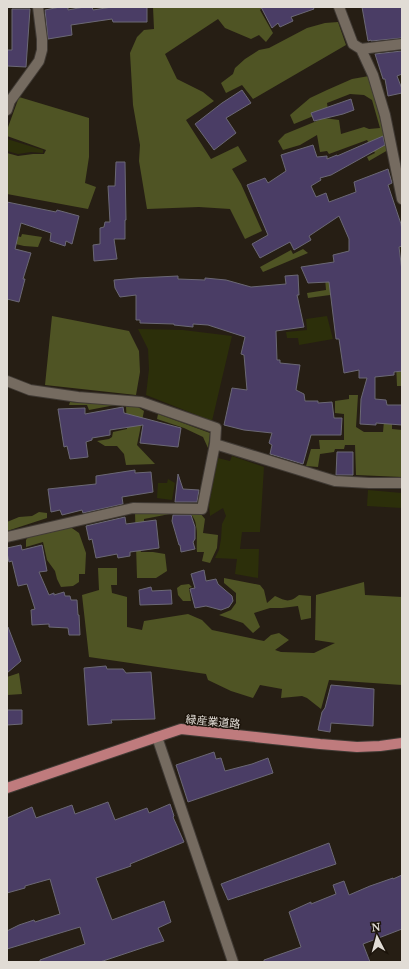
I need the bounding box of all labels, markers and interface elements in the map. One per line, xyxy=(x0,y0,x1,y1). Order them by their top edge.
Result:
street label: 緑産業道路 xyxy=(185,711,241,731)
north arrow xyxy=(357,917,397,957)
text: N xyxy=(371,919,381,934)

